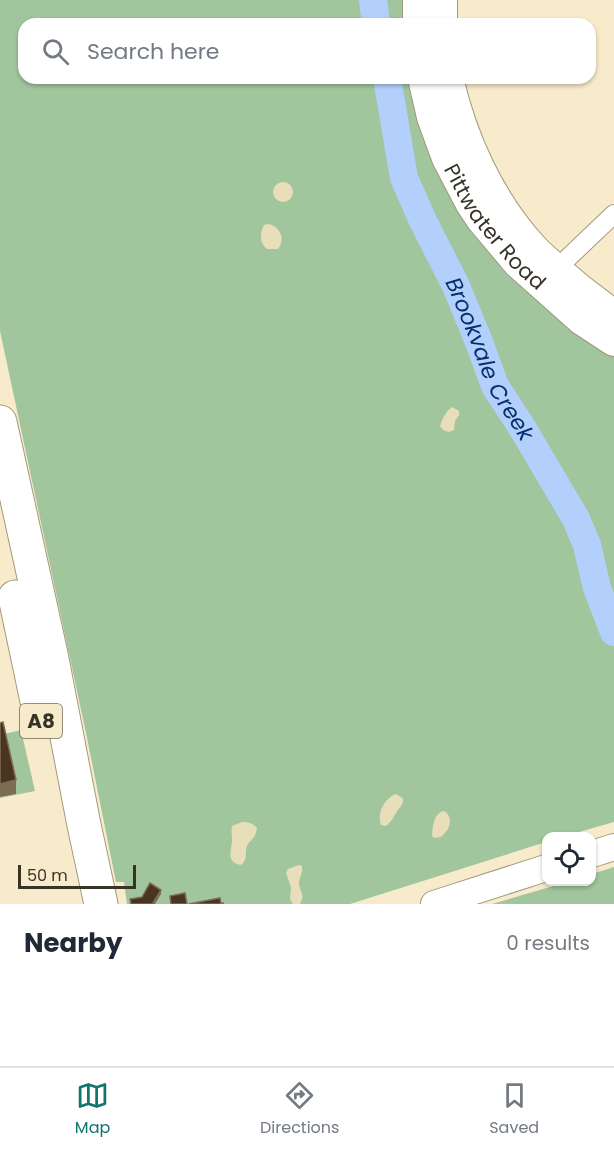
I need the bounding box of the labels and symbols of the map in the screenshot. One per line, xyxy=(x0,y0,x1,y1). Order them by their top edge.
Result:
street label: Pittwater Road xyxy=(438,158,553,296)
water label: Brookvale Creek xyxy=(438,272,543,448)
road number: A8 xyxy=(20,704,62,738)
scale bar xyxy=(18,862,136,890)

